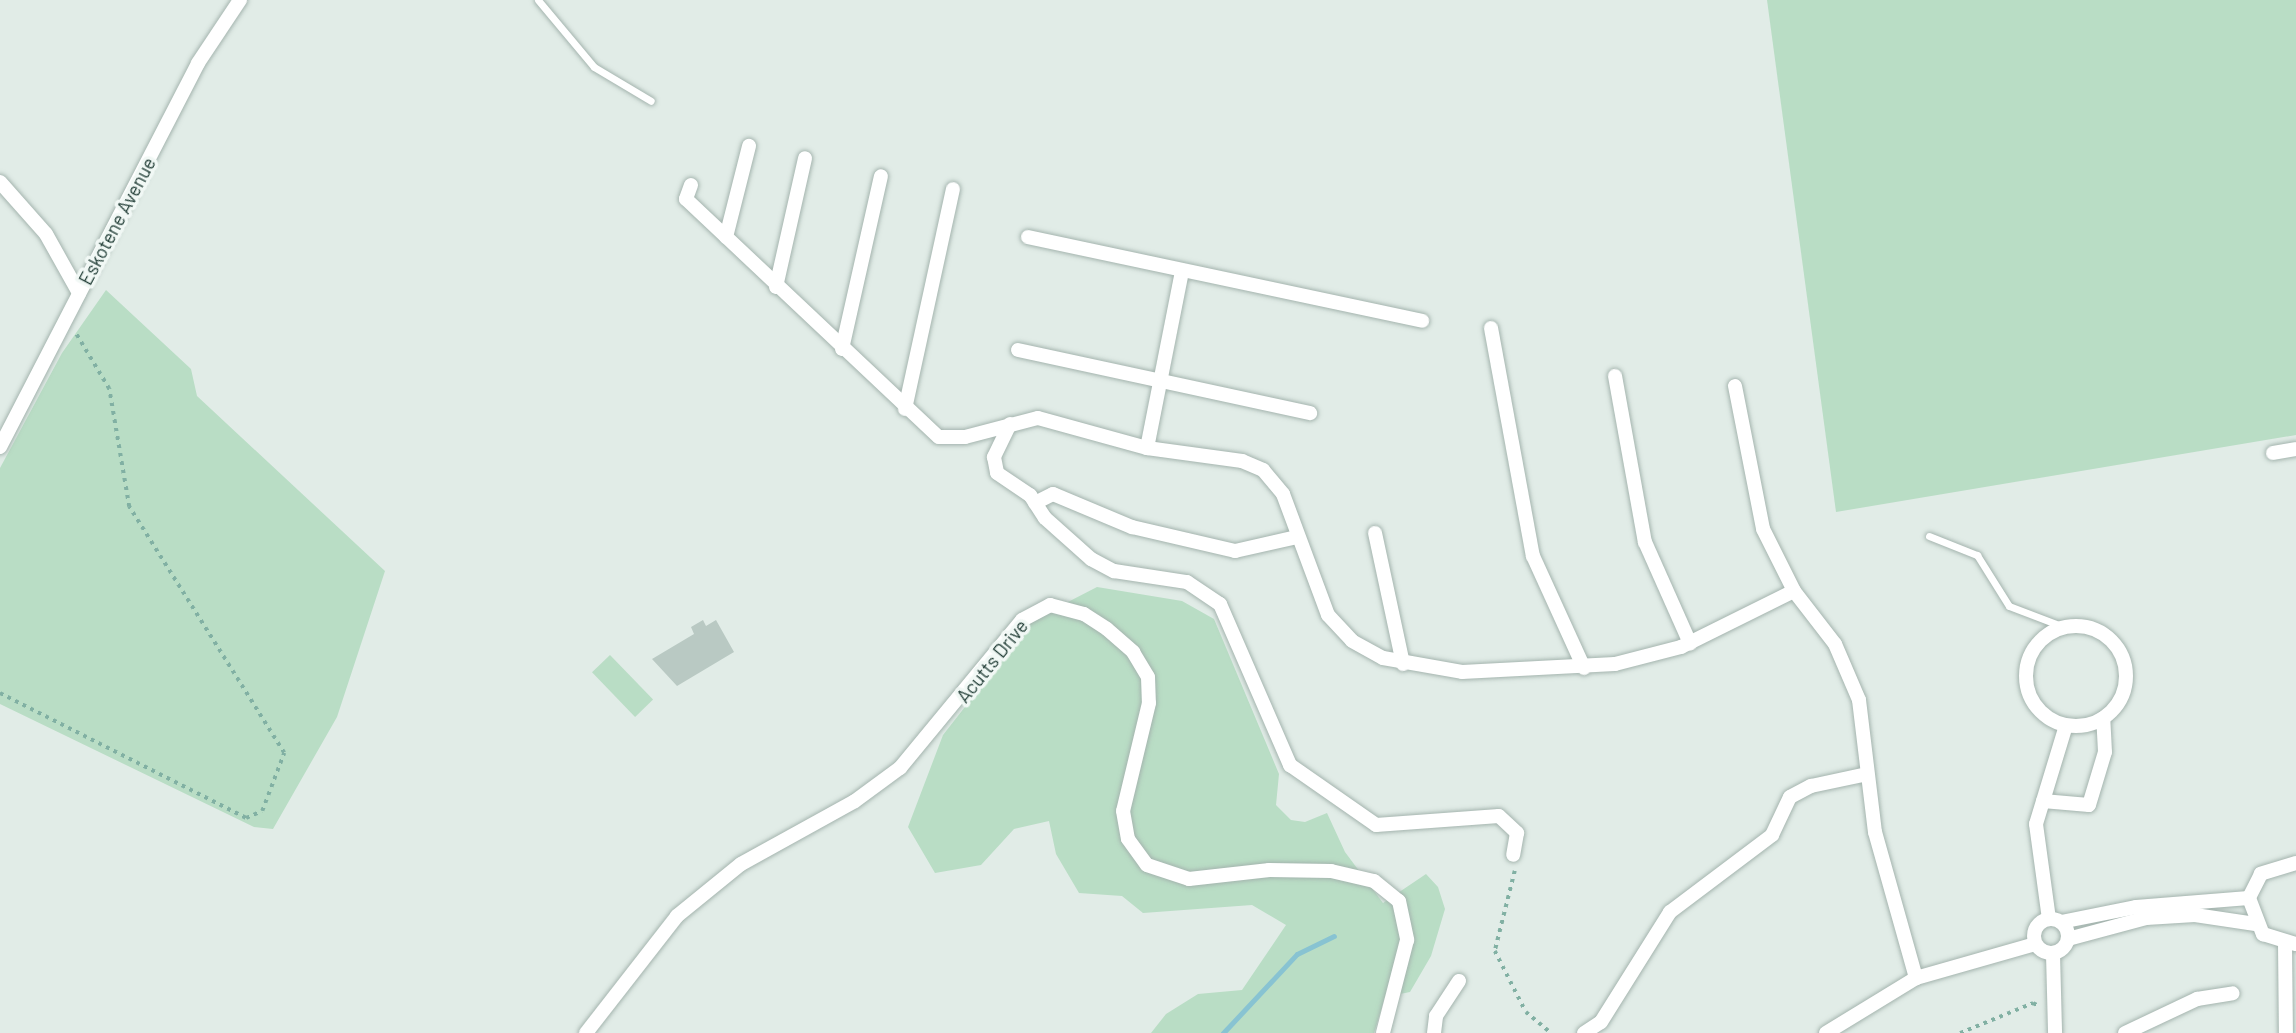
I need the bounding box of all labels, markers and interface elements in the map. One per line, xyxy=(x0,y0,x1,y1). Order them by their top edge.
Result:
street label: Eskotene Avenue xyxy=(74,153,160,289)
street label: Acutts Drive xyxy=(952,615,1032,707)

